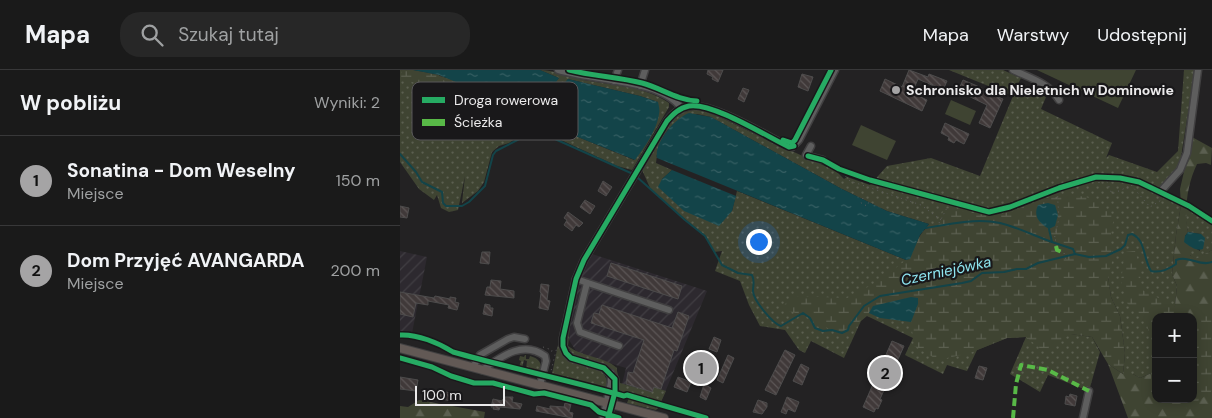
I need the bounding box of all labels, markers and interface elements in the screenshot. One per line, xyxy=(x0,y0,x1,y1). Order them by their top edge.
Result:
search box xyxy=(120,12,470,57)
text: Mapa xyxy=(25,19,90,50)
icon: search xyxy=(138,21,166,49)
text: Szukaj tutaj xyxy=(178,22,279,47)
text: Mapa xyxy=(923,23,969,47)
text: Warstwy xyxy=(997,23,1069,47)
text: Udostępnij xyxy=(1097,23,1187,47)
place label: Schronisko dla Nieletnich w Dominowie xyxy=(906,81,1174,99)
legend xyxy=(412,82,578,140)
marker: Schronisko dla Nieletnich w Dominowie xyxy=(890,84,902,96)
text: W pobliżu xyxy=(20,89,121,117)
text: Droga rowerowa xyxy=(454,91,558,109)
text: Wyniki: 2 xyxy=(314,92,380,113)
text: Ścieżka xyxy=(454,113,502,131)
text: Sonatina - Dom Weselny xyxy=(67,158,296,183)
text: 1 xyxy=(33,170,39,191)
text: 150 m xyxy=(336,170,380,191)
text: Miejsce xyxy=(67,183,124,204)
your location xyxy=(746,229,772,255)
text: Dom Przyjęć AVANGARDA xyxy=(67,248,304,273)
water label: Czerniejówka xyxy=(899,252,993,290)
text: 2 xyxy=(31,260,41,281)
text: 200 m xyxy=(331,260,380,281)
text: Miejsce xyxy=(67,273,124,294)
map controls xyxy=(1152,313,1197,403)
button: + xyxy=(1152,313,1197,358)
pin: 1 xyxy=(685,349,717,387)
pin: 2 xyxy=(869,354,901,392)
button: − xyxy=(1152,358,1197,403)
scale bar xyxy=(415,383,505,406)
text: 100 m xyxy=(422,386,462,404)

